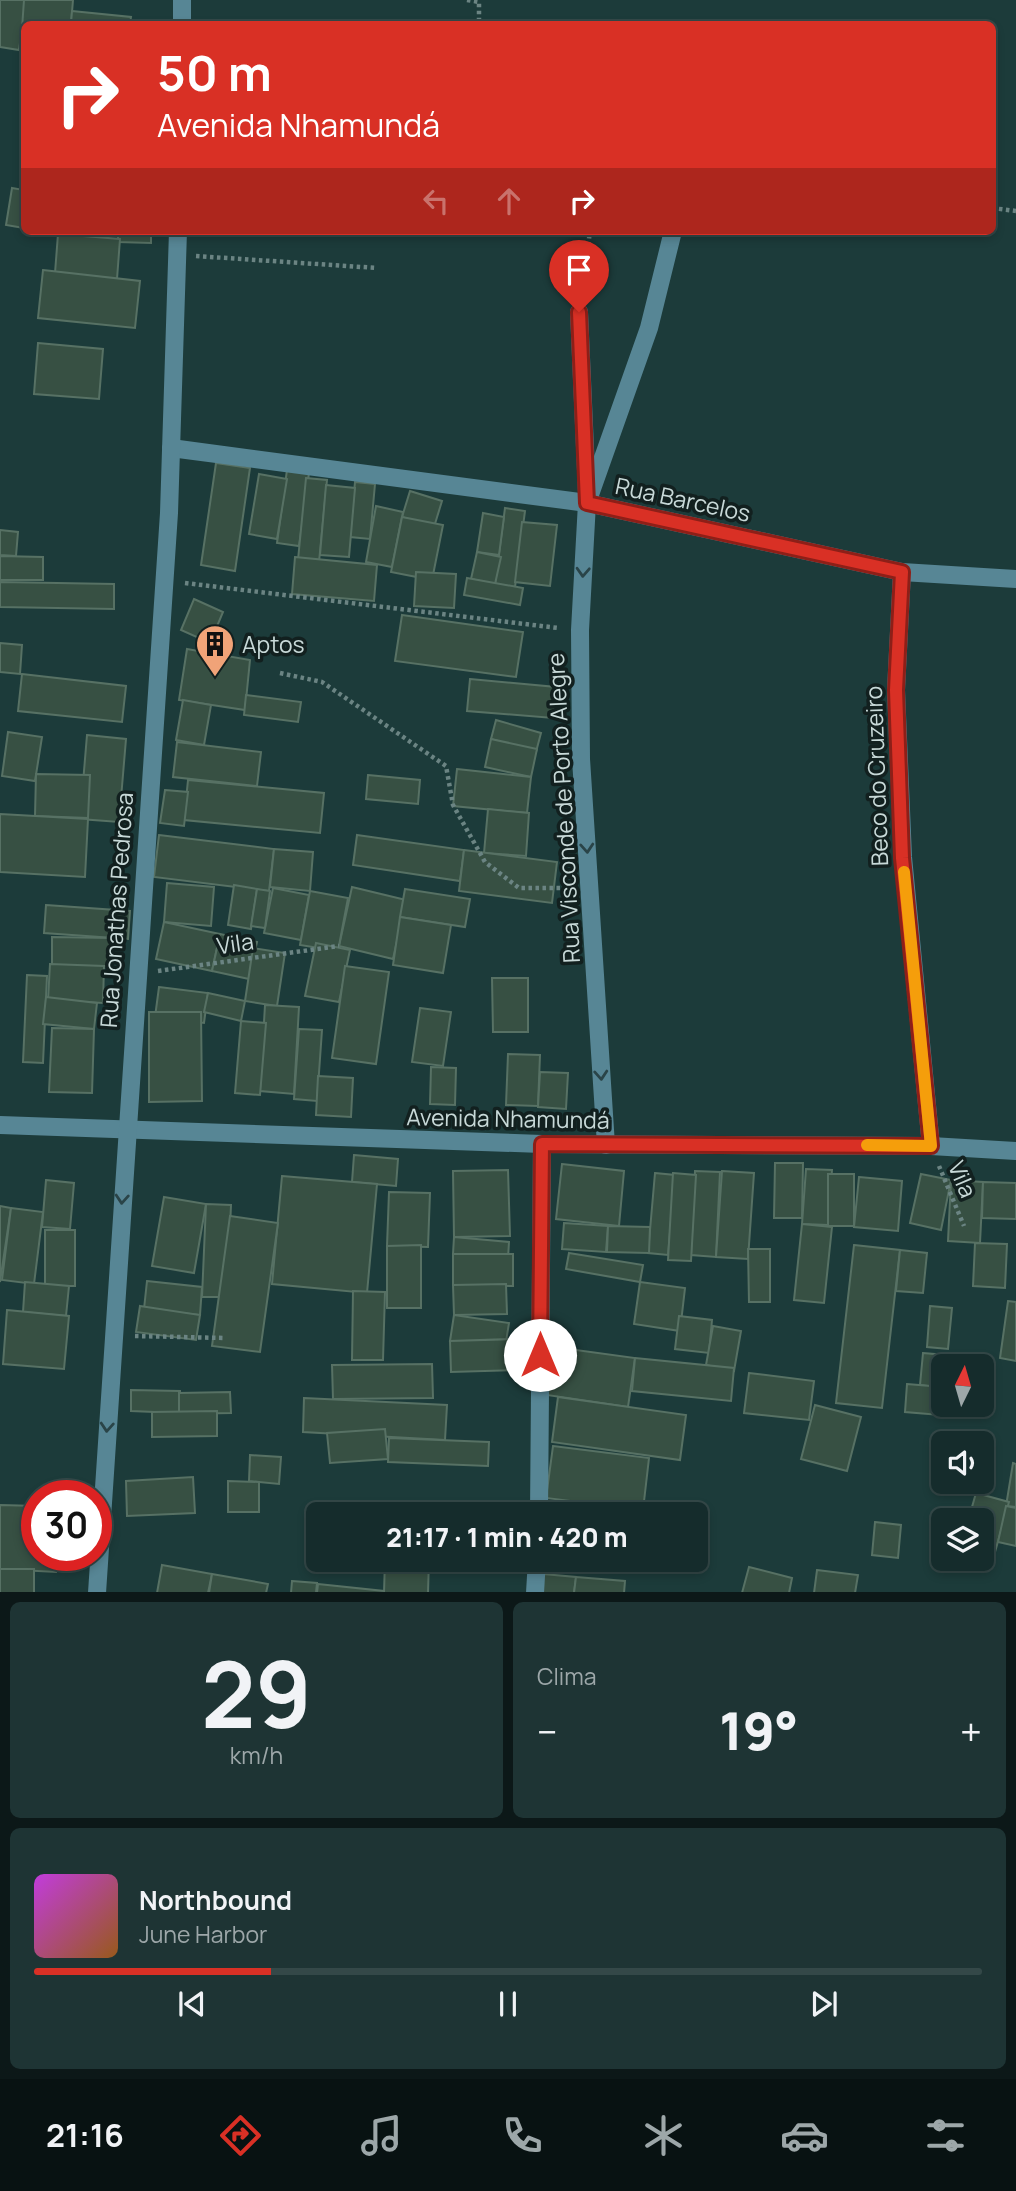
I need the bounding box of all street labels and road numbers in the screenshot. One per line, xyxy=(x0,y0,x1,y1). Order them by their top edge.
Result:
street label: Rua Barcelos xyxy=(613,469,753,529)
street label: Rua Visconde de Porto Alegre xyxy=(539,652,587,964)
street label: Beco do Cruzeiro xyxy=(857,685,895,867)
street label: Rua Jonathas Pedrosa xyxy=(92,791,140,1029)
street label: Vila xyxy=(214,925,256,961)
street label: Avenida Nhamundá xyxy=(406,1100,610,1136)
street label: Vila xyxy=(941,1156,985,1202)

